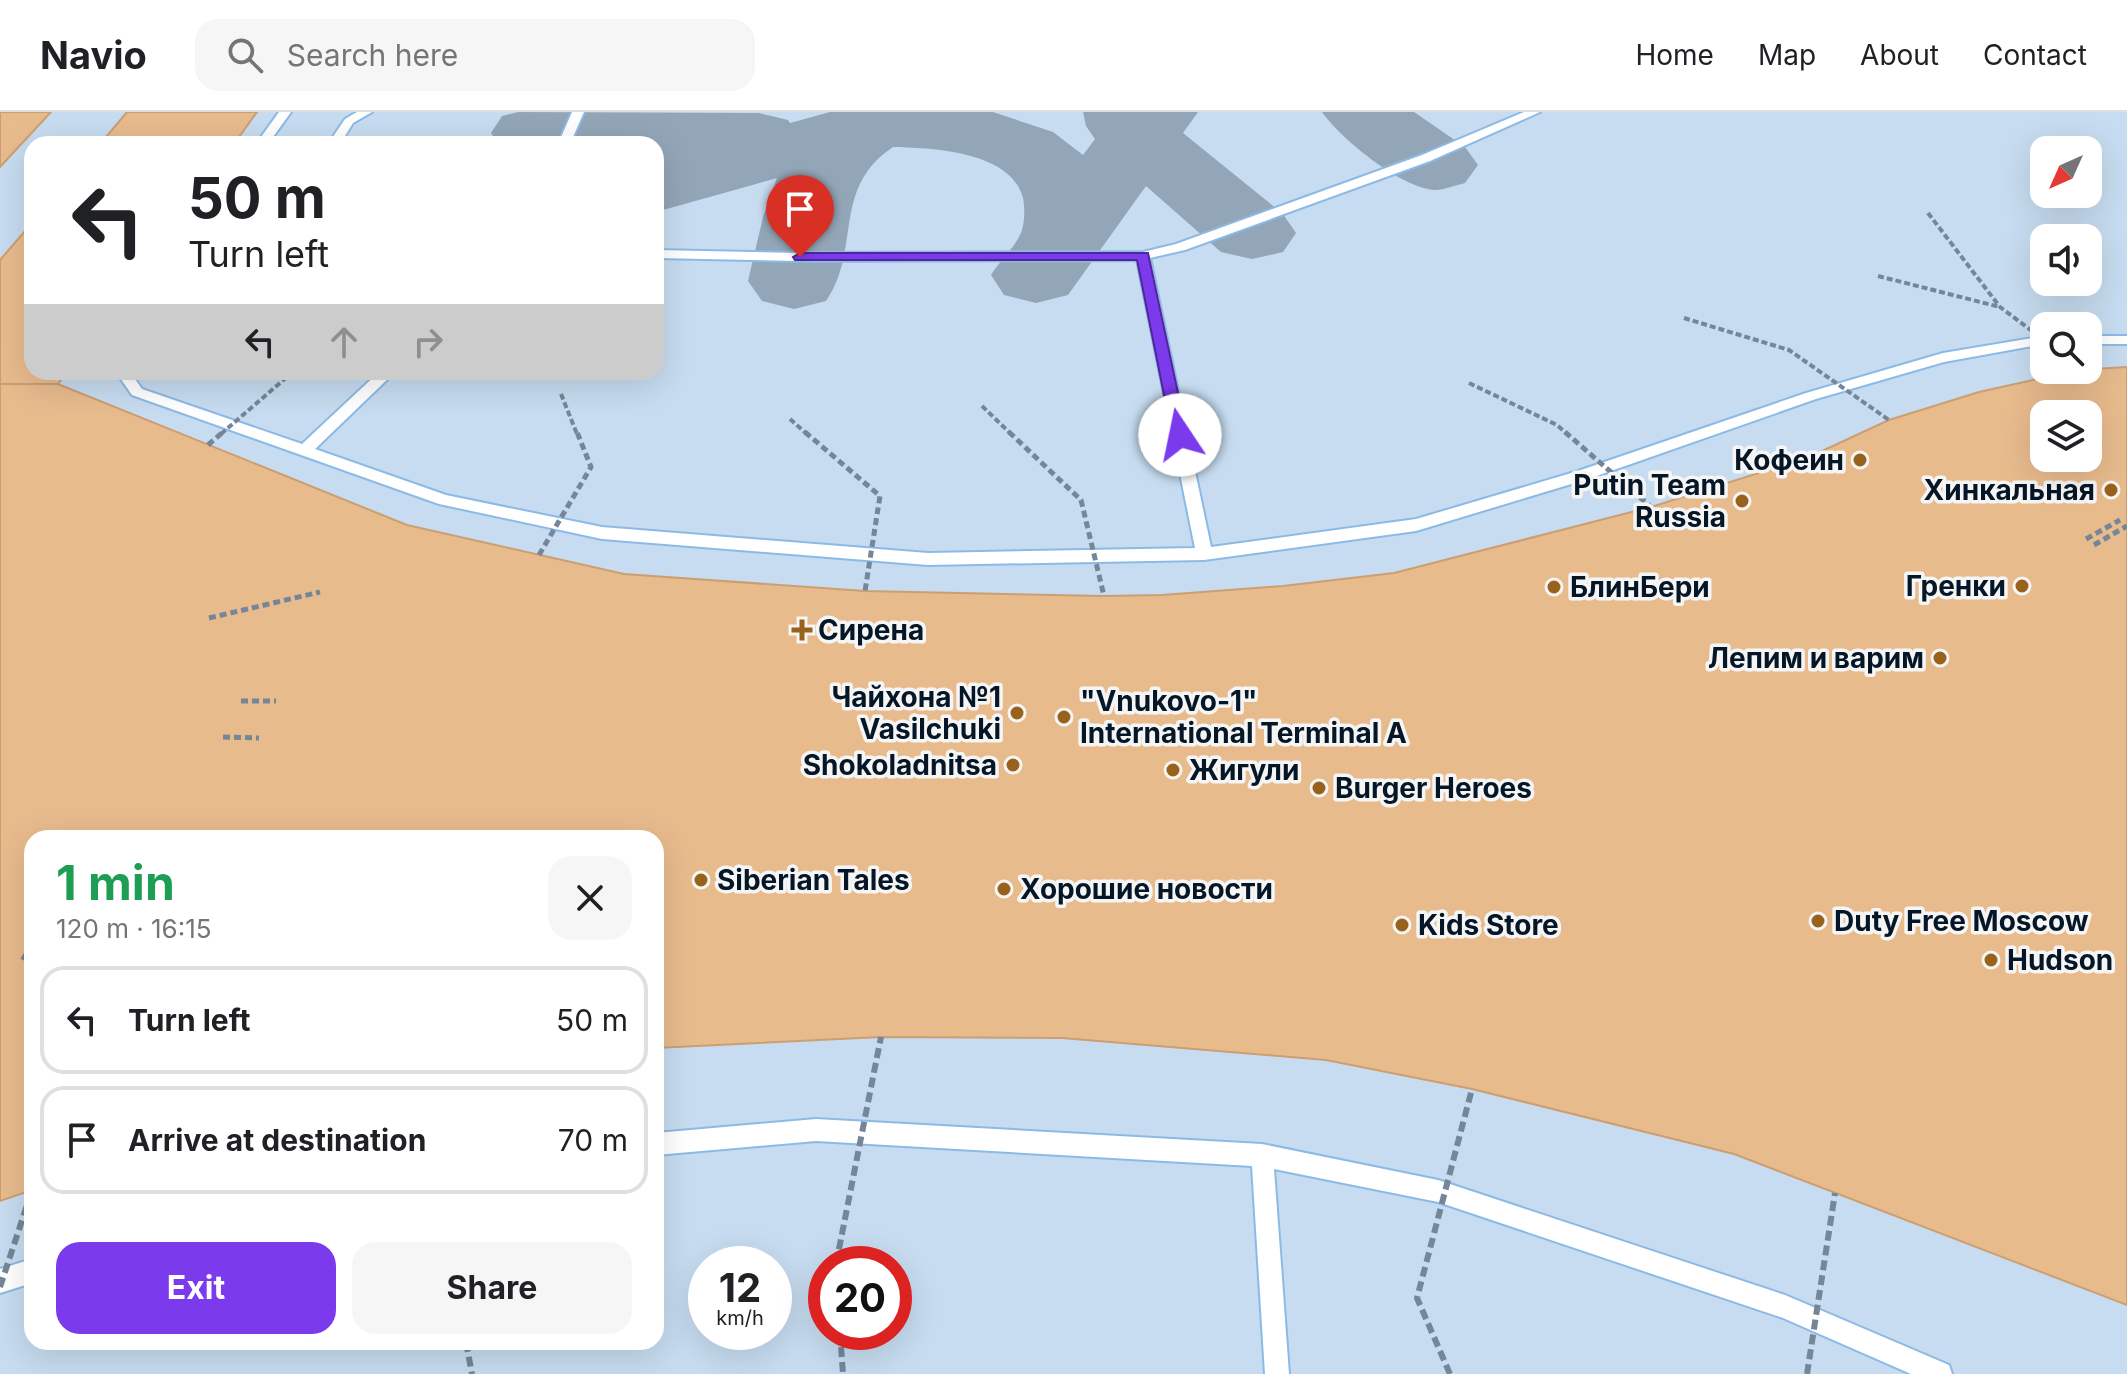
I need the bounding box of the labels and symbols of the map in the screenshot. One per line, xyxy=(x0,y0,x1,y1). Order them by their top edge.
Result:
north arrow xyxy=(2030,136,2102,208)
pin xyxy=(766,175,834,257)
position arrow xyxy=(1138,393,1222,477)
place label: Кофеин xyxy=(1734,443,1844,477)
marker: Кофеин xyxy=(1851,451,1869,469)
place label: Putin Team Russia xyxy=(1573,468,1726,534)
place label: Хинкальная xyxy=(1924,473,2095,507)
marker: Хинкальная xyxy=(2102,481,2120,499)
marker: Putin Team Russia xyxy=(1733,492,1751,510)
place label: Гренки xyxy=(1906,569,2006,603)
place label: БлинБери xyxy=(1570,570,1710,604)
marker: Гренки xyxy=(2013,577,2031,595)
marker: БлинБери xyxy=(1545,578,1563,596)
place label: Сирена xyxy=(818,613,924,647)
marker: Сирена xyxy=(793,621,811,639)
place label: Лепим и варим xyxy=(1708,641,1924,675)
marker: Лепим и варим xyxy=(1931,649,1949,667)
place label: Чайхона №1 Vasilchuki xyxy=(831,680,1001,746)
place label: "Vnukovo-1" International Terminal A xyxy=(1080,684,1407,750)
marker: Чайхона №1 Vasilchuki xyxy=(1008,704,1026,722)
marker: "Vnukovo-1" International Terminal A xyxy=(1055,708,1073,726)
place label: Shokoladnitsa xyxy=(803,748,997,782)
place label: Жигули xyxy=(1189,753,1299,787)
marker: Shokoladnitsa xyxy=(1004,756,1022,774)
marker: Жигули xyxy=(1164,761,1182,779)
place label: Burger Heroes xyxy=(1335,771,1532,805)
marker: Burger Heroes xyxy=(1310,779,1328,797)
place label: Siberian Tales xyxy=(717,863,910,897)
marker: Siberian Tales xyxy=(692,871,710,889)
place label: Хорошие новости xyxy=(1020,872,1273,906)
marker: Хорошие новости xyxy=(995,880,1013,898)
place label: Duty Free Moscow xyxy=(1834,904,2089,938)
place label: Kids Store xyxy=(1418,908,1559,942)
marker: Duty Free Moscow xyxy=(1809,912,1827,930)
marker: Kids Store xyxy=(1393,916,1411,934)
place label: Hudson xyxy=(2007,943,2113,977)
marker: Hudson xyxy=(1982,951,2000,969)
speed limit sign: 20 xyxy=(808,1246,912,1350)

